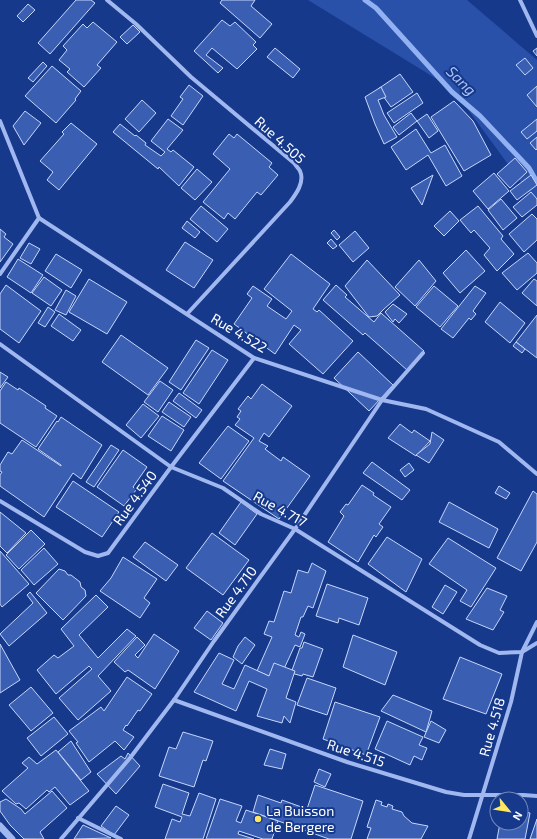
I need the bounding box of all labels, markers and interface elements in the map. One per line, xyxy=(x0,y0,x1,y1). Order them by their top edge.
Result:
water label: Sang xyxy=(443,62,480,99)
street label: Rue 4.505 xyxy=(251,112,309,167)
street label: Rue 4.522 xyxy=(208,309,270,356)
street label: Rue 4.540 xyxy=(109,467,160,528)
street label: Rue 4.717 xyxy=(251,487,310,530)
street label: Rue 4.710 xyxy=(211,563,260,621)
street label: Rue 4.518 xyxy=(475,695,508,758)
street label: Rue 4.515 xyxy=(325,735,387,770)
north arrow xyxy=(489,791,529,831)
place label: La Buisson de Bergere xyxy=(266,802,335,835)
text: N xyxy=(510,810,526,823)
marker: La Buisson de Bergere xyxy=(253,814,263,824)

